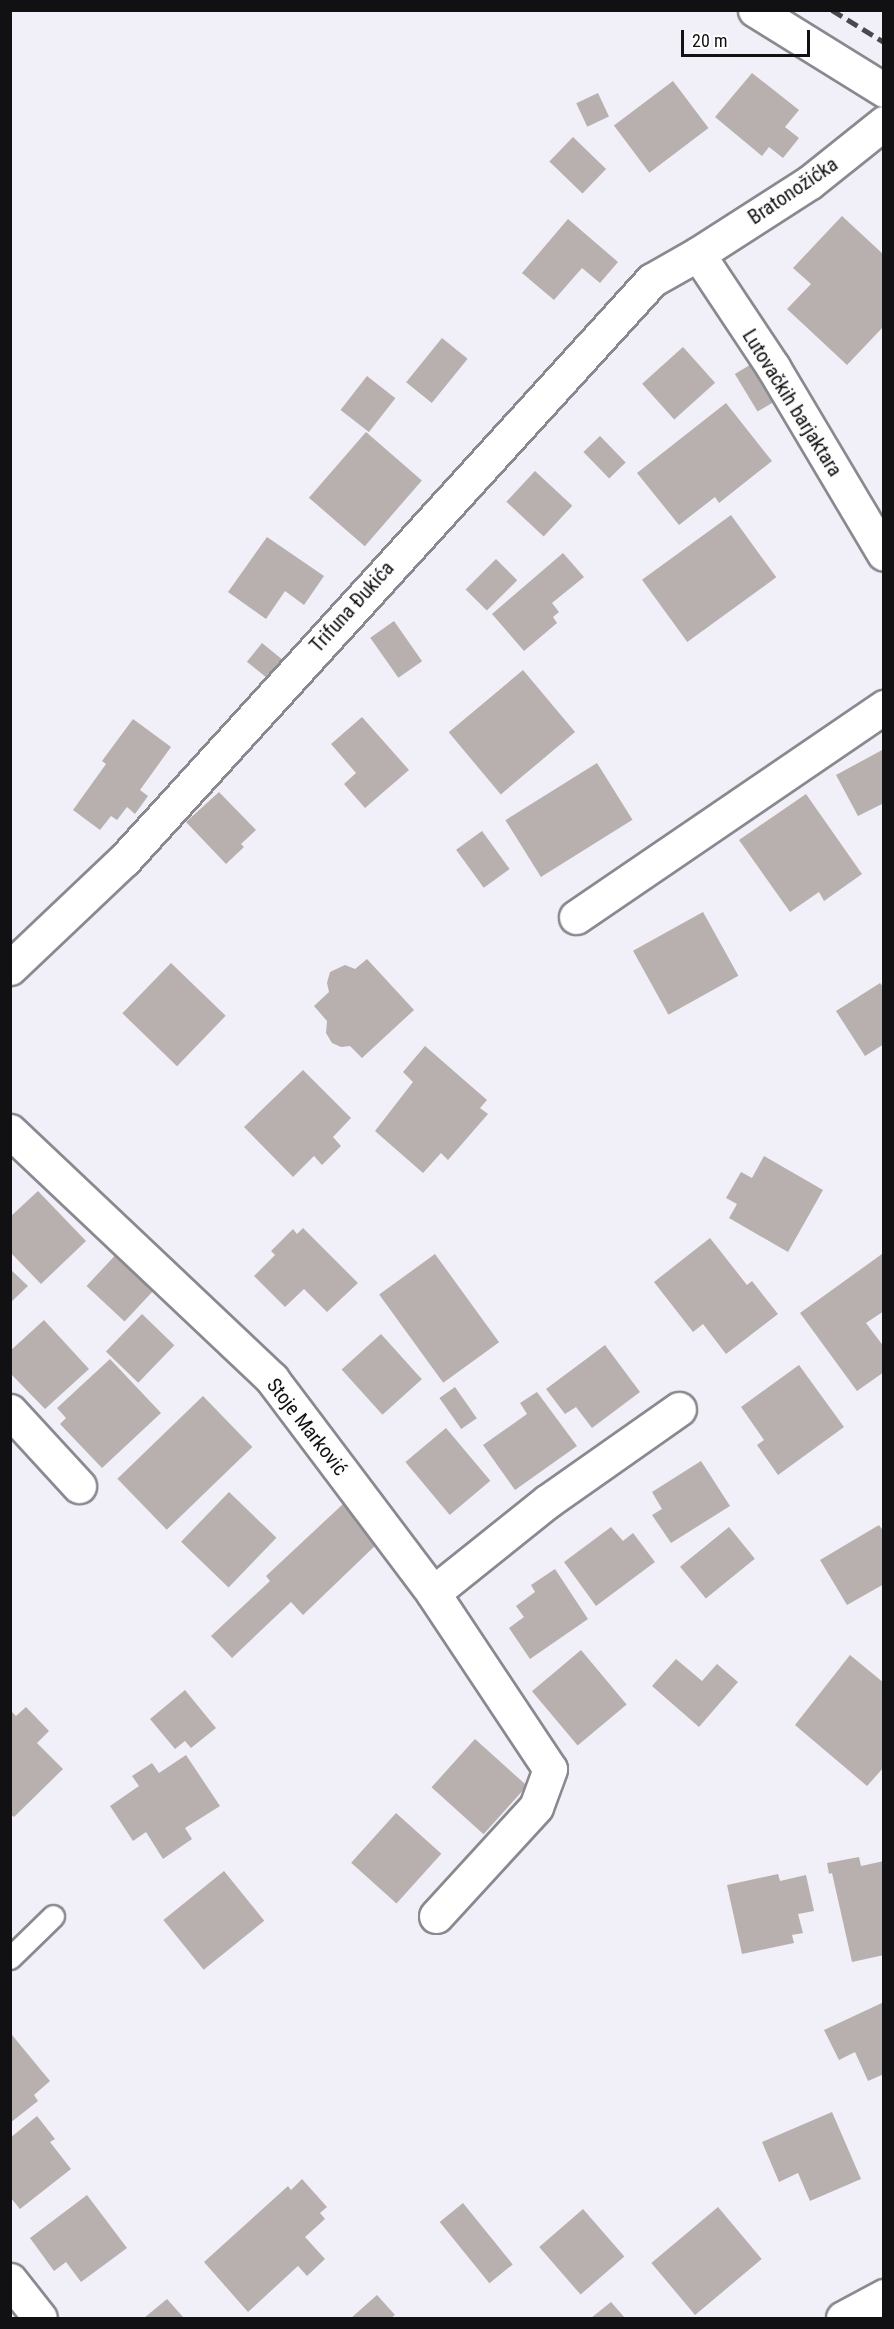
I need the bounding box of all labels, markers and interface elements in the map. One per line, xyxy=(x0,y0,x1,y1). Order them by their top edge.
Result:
scale bar xyxy=(684,18,813,56)
text: 20 m xyxy=(692,30,727,51)
street label: Bratonožićka xyxy=(744,152,842,230)
street label: Lutovačkih barjaktara xyxy=(737,325,847,481)
street label: Trifuna Đukića xyxy=(305,557,399,657)
street label: Stoje Marković xyxy=(262,1374,352,1480)

